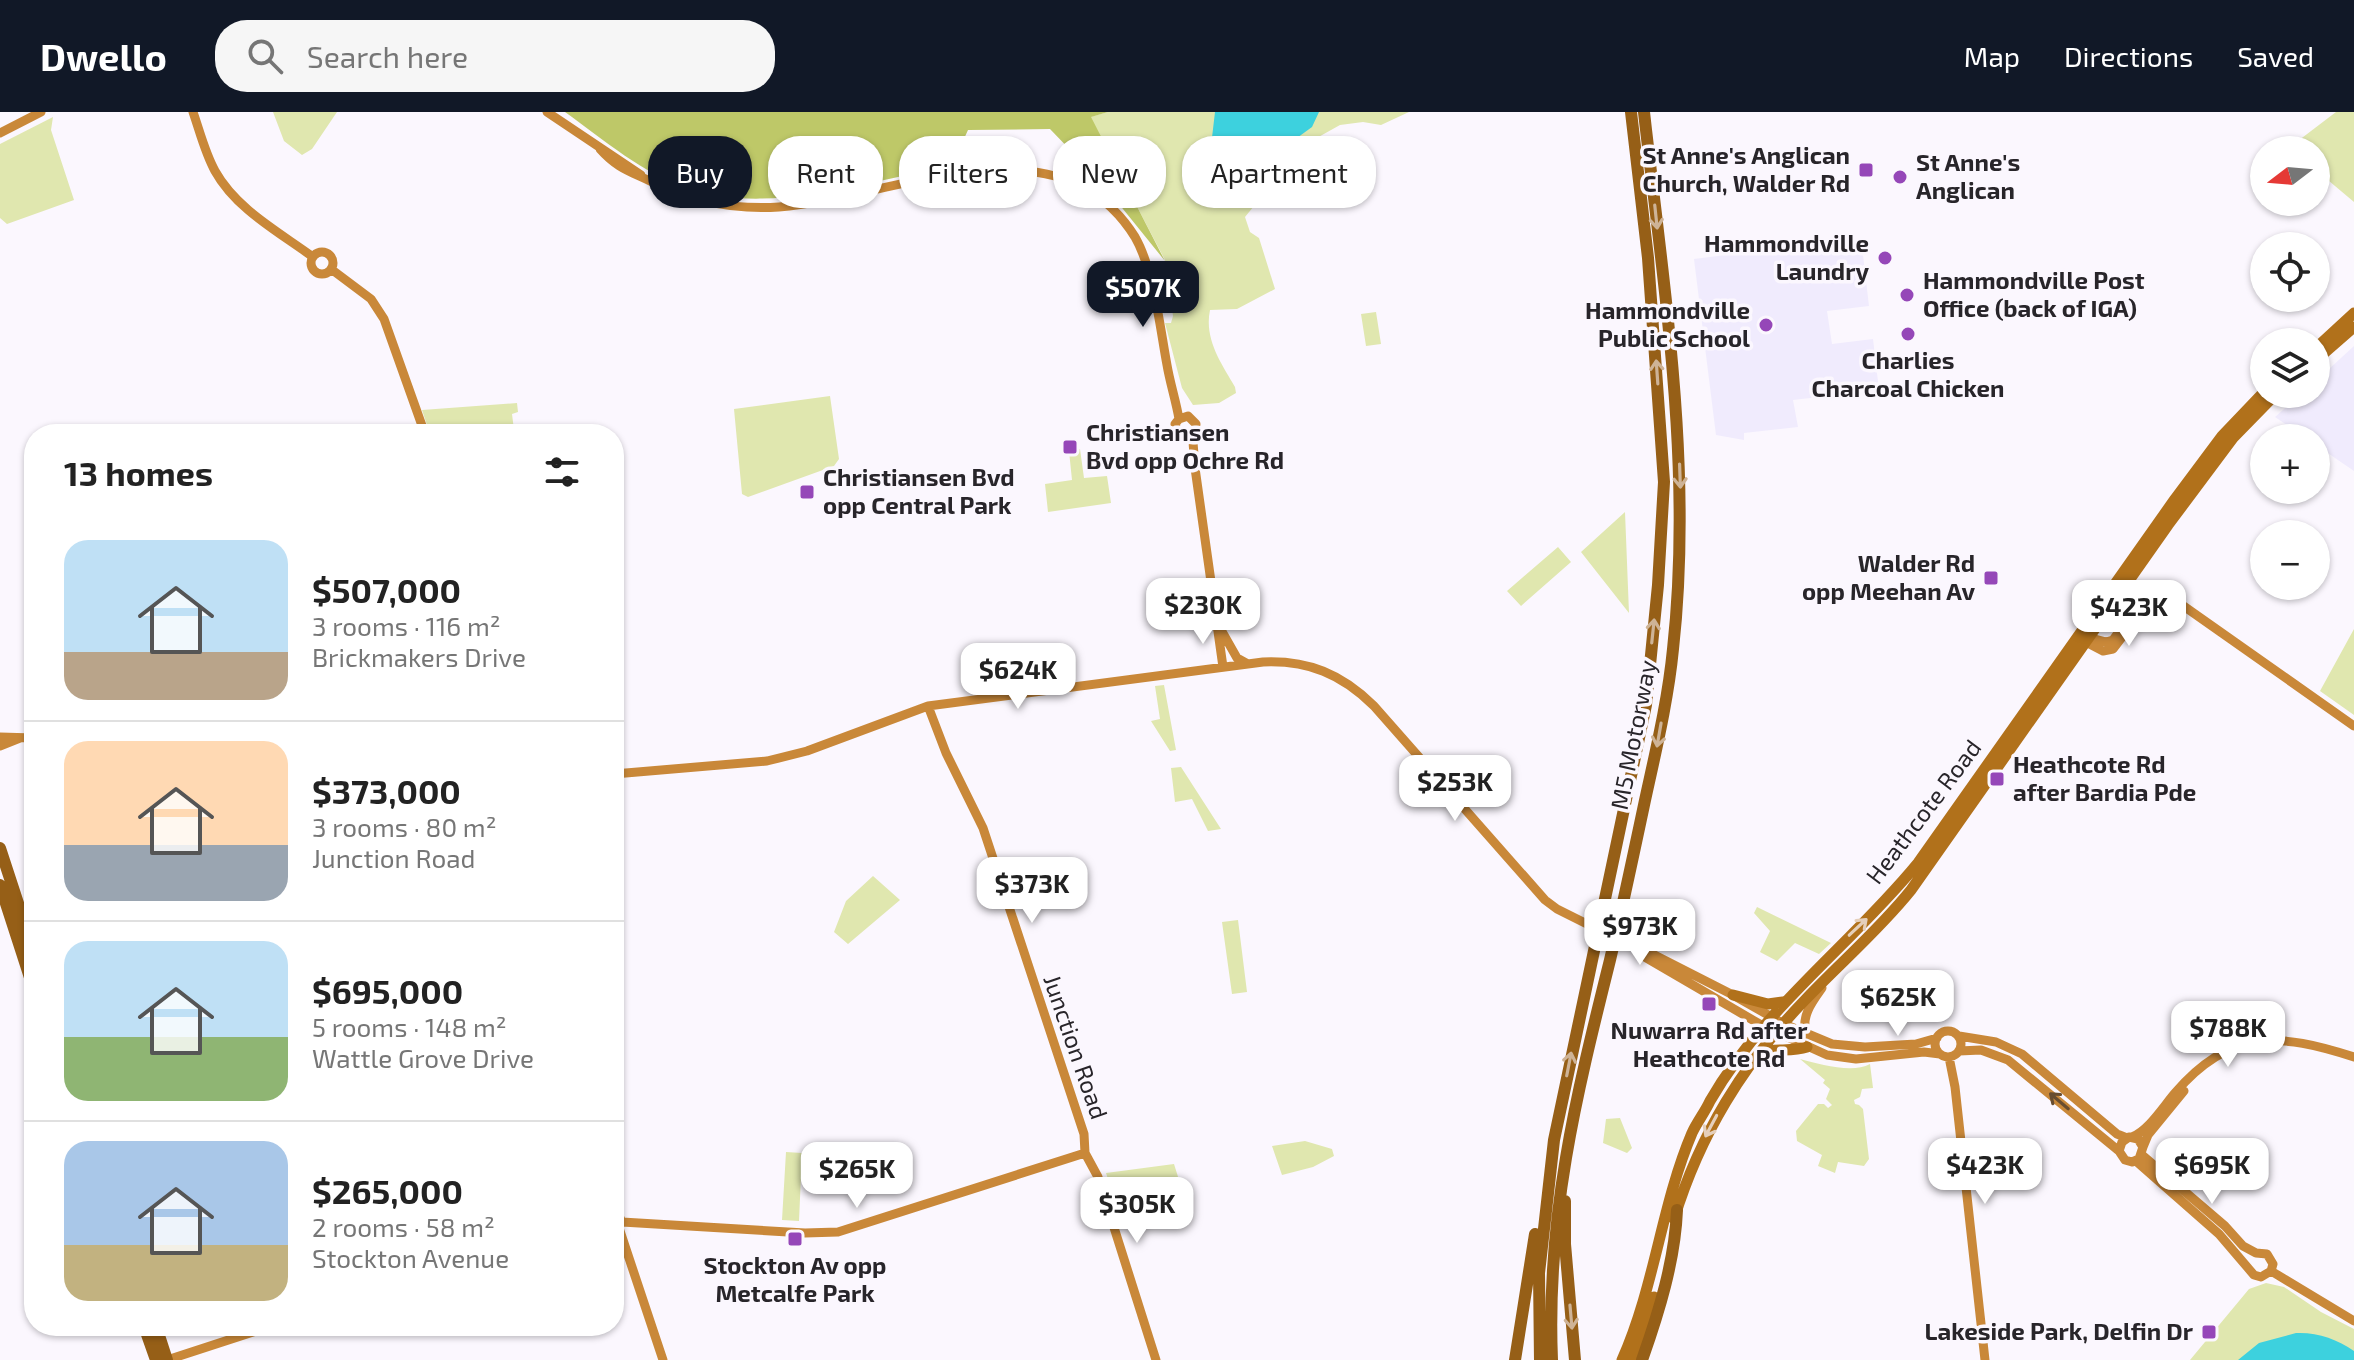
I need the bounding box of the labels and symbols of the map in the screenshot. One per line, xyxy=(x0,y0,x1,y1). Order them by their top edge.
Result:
north arrow xyxy=(2250,136,2330,216)
place label: St Anne's Anglican Church, Walder Rd xyxy=(1642,140,1850,197)
place label: St Anne's Anglican xyxy=(1916,147,2020,204)
marker: St Anne's Anglican Church, Walder Rd xyxy=(1857,161,1875,179)
marker: St Anne's Anglican xyxy=(1891,168,1909,186)
one-way arrow xyxy=(1649,203,1664,230)
place label: Hammondville Laundry xyxy=(1704,228,1869,285)
marker: Hammondville Laundry xyxy=(1876,249,1894,267)
pin: $507K xyxy=(1087,261,1199,329)
place label: Hammondville Post Office (back of IGA) xyxy=(1923,265,2145,322)
marker: Hammondville Post Office (back of IGA) xyxy=(1898,286,1916,304)
place label: Hammondville Public School xyxy=(1585,295,1750,352)
marker: Hammondville Public School xyxy=(1757,316,1775,334)
marker: Charlies Charcoal Chicken xyxy=(1899,325,1917,343)
place label: Charlies Charcoal Chicken xyxy=(1812,345,2005,402)
one-way arrow xyxy=(1649,359,1664,386)
place label: Christiansen Bvd opp Ochre Rd xyxy=(1086,417,1284,474)
marker: Christiansen Bvd opp Ochre Rd xyxy=(1061,438,1079,456)
place label: Christiansen Bvd opp Central Park xyxy=(823,462,1015,519)
one-way arrow xyxy=(1673,462,1688,489)
marker: Christiansen Bvd opp Central Park xyxy=(798,483,816,501)
place label: Walder Rd opp Meehan Av xyxy=(1802,548,1975,605)
marker: Walder Rd opp Meehan Av xyxy=(1982,569,2000,587)
pin: $230K xyxy=(1147,578,1259,646)
pin: $423K xyxy=(2073,580,2185,648)
one-way arrow xyxy=(1646,618,1661,645)
pin: $624K xyxy=(962,643,1074,711)
street label: M5 Motorway xyxy=(1604,657,1661,812)
one-way arrow xyxy=(1651,721,1666,747)
street label: Heathcote Road xyxy=(1859,733,1986,889)
place label: Heathcote Rd after Bardia Pde xyxy=(2013,749,2196,806)
pin: $253K xyxy=(1399,755,1511,823)
marker: Heathcote Rd after Bardia Pde xyxy=(1988,770,2006,788)
pin: $373K xyxy=(976,857,1088,925)
pin: $973K xyxy=(1584,899,1696,967)
one-way arrow xyxy=(1848,918,1868,937)
street label: Junction Road xyxy=(1038,970,1115,1123)
pin: $625K xyxy=(1842,970,1954,1038)
marker: Nuwarra Rd after Heathcote Rd xyxy=(1700,995,1718,1013)
pin: $788K xyxy=(2172,1001,2284,1069)
place label: Nuwarra Rd after Heathcote Rd xyxy=(1611,1015,1808,1072)
one-way arrow xyxy=(1563,1052,1578,1077)
one-way arrow xyxy=(2050,1092,2070,1110)
one-way arrow xyxy=(1702,1114,1718,1138)
pin: $423K xyxy=(1929,1138,2041,1206)
pin: $695K xyxy=(2156,1138,2268,1206)
pin: $265K xyxy=(801,1142,913,1210)
pin: $305K xyxy=(1081,1177,1193,1245)
marker: Stockton Av opp Metcalfe Park xyxy=(786,1230,804,1248)
place label: Stockton Av opp Metcalfe Park xyxy=(703,1250,887,1307)
one-way arrow xyxy=(1564,1303,1579,1330)
place label: Lakeside Park, Delfin Dr xyxy=(1925,1316,2194,1345)
marker: Lakeside Park, Delfin Dr xyxy=(2200,1323,2218,1341)

